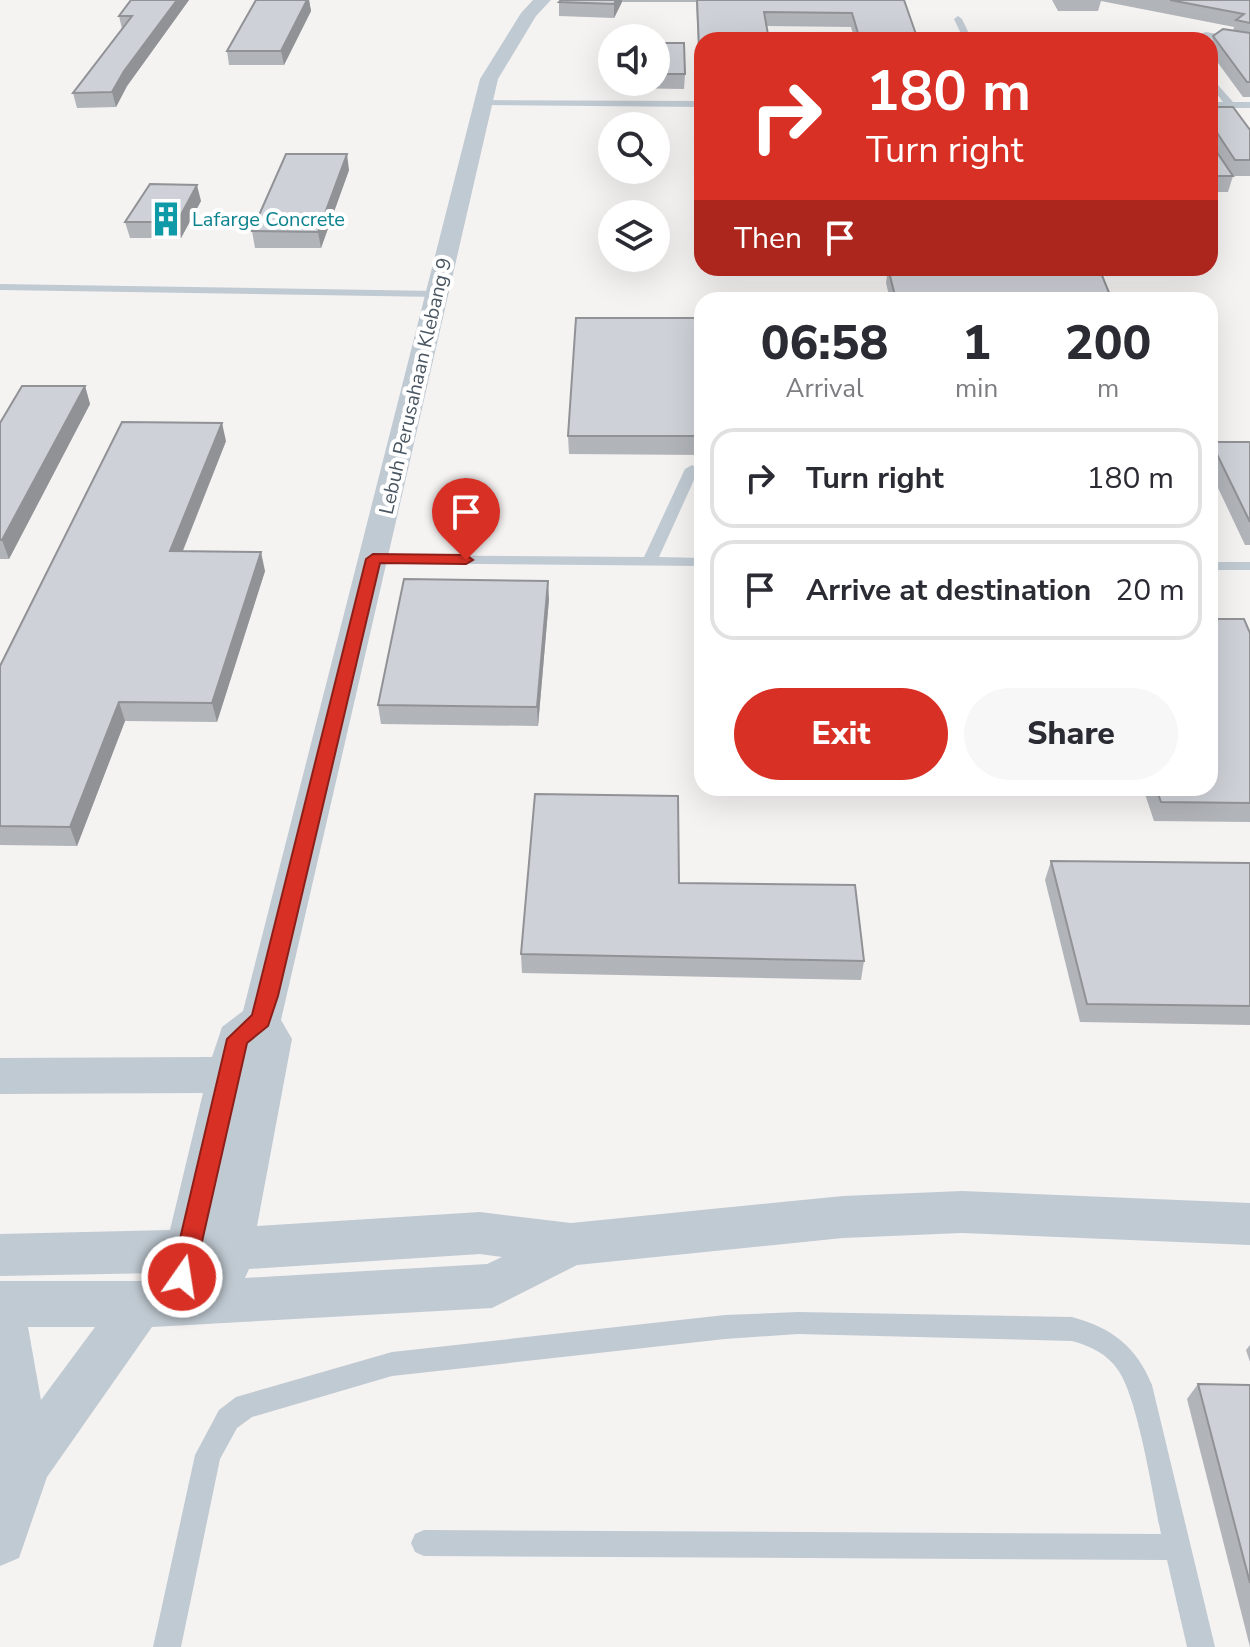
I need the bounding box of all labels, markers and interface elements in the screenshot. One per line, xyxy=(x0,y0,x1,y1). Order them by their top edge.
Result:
map controls xyxy=(598,24,670,272)
button: sound xyxy=(598,24,670,96)
text: 180 m xyxy=(866,53,1031,130)
icon: right xyxy=(734,64,838,168)
button: search xyxy=(598,112,670,184)
text: Turn right xyxy=(866,126,1023,175)
building icon: Lafarge Concrete xyxy=(147,200,185,238)
button: layers xyxy=(598,200,670,272)
place label: Lafarge Concrete xyxy=(192,206,345,233)
icon: arrive xyxy=(818,216,862,260)
text: Then xyxy=(734,218,802,259)
street label: Lebuh Perusahaan Klebang 9 xyxy=(373,255,458,517)
text: 06:58 xyxy=(761,310,888,376)
text: 1 xyxy=(962,310,991,376)
text: 200 xyxy=(1065,310,1151,376)
text: Arrival xyxy=(785,371,864,406)
text: min xyxy=(955,371,998,406)
text: m xyxy=(1097,371,1119,406)
icon: right xyxy=(738,456,782,500)
text: Turn right xyxy=(806,458,944,499)
text: 180 m xyxy=(1087,458,1174,499)
pin xyxy=(432,478,500,560)
icon: arrive xyxy=(444,490,488,534)
icon: arrive xyxy=(738,568,782,612)
text: Arrive at destination xyxy=(806,570,1091,611)
text: 20 m xyxy=(1115,570,1185,611)
button: Exit xyxy=(734,688,948,780)
button: Share xyxy=(964,688,1178,780)
position arrow xyxy=(140,1235,224,1319)

